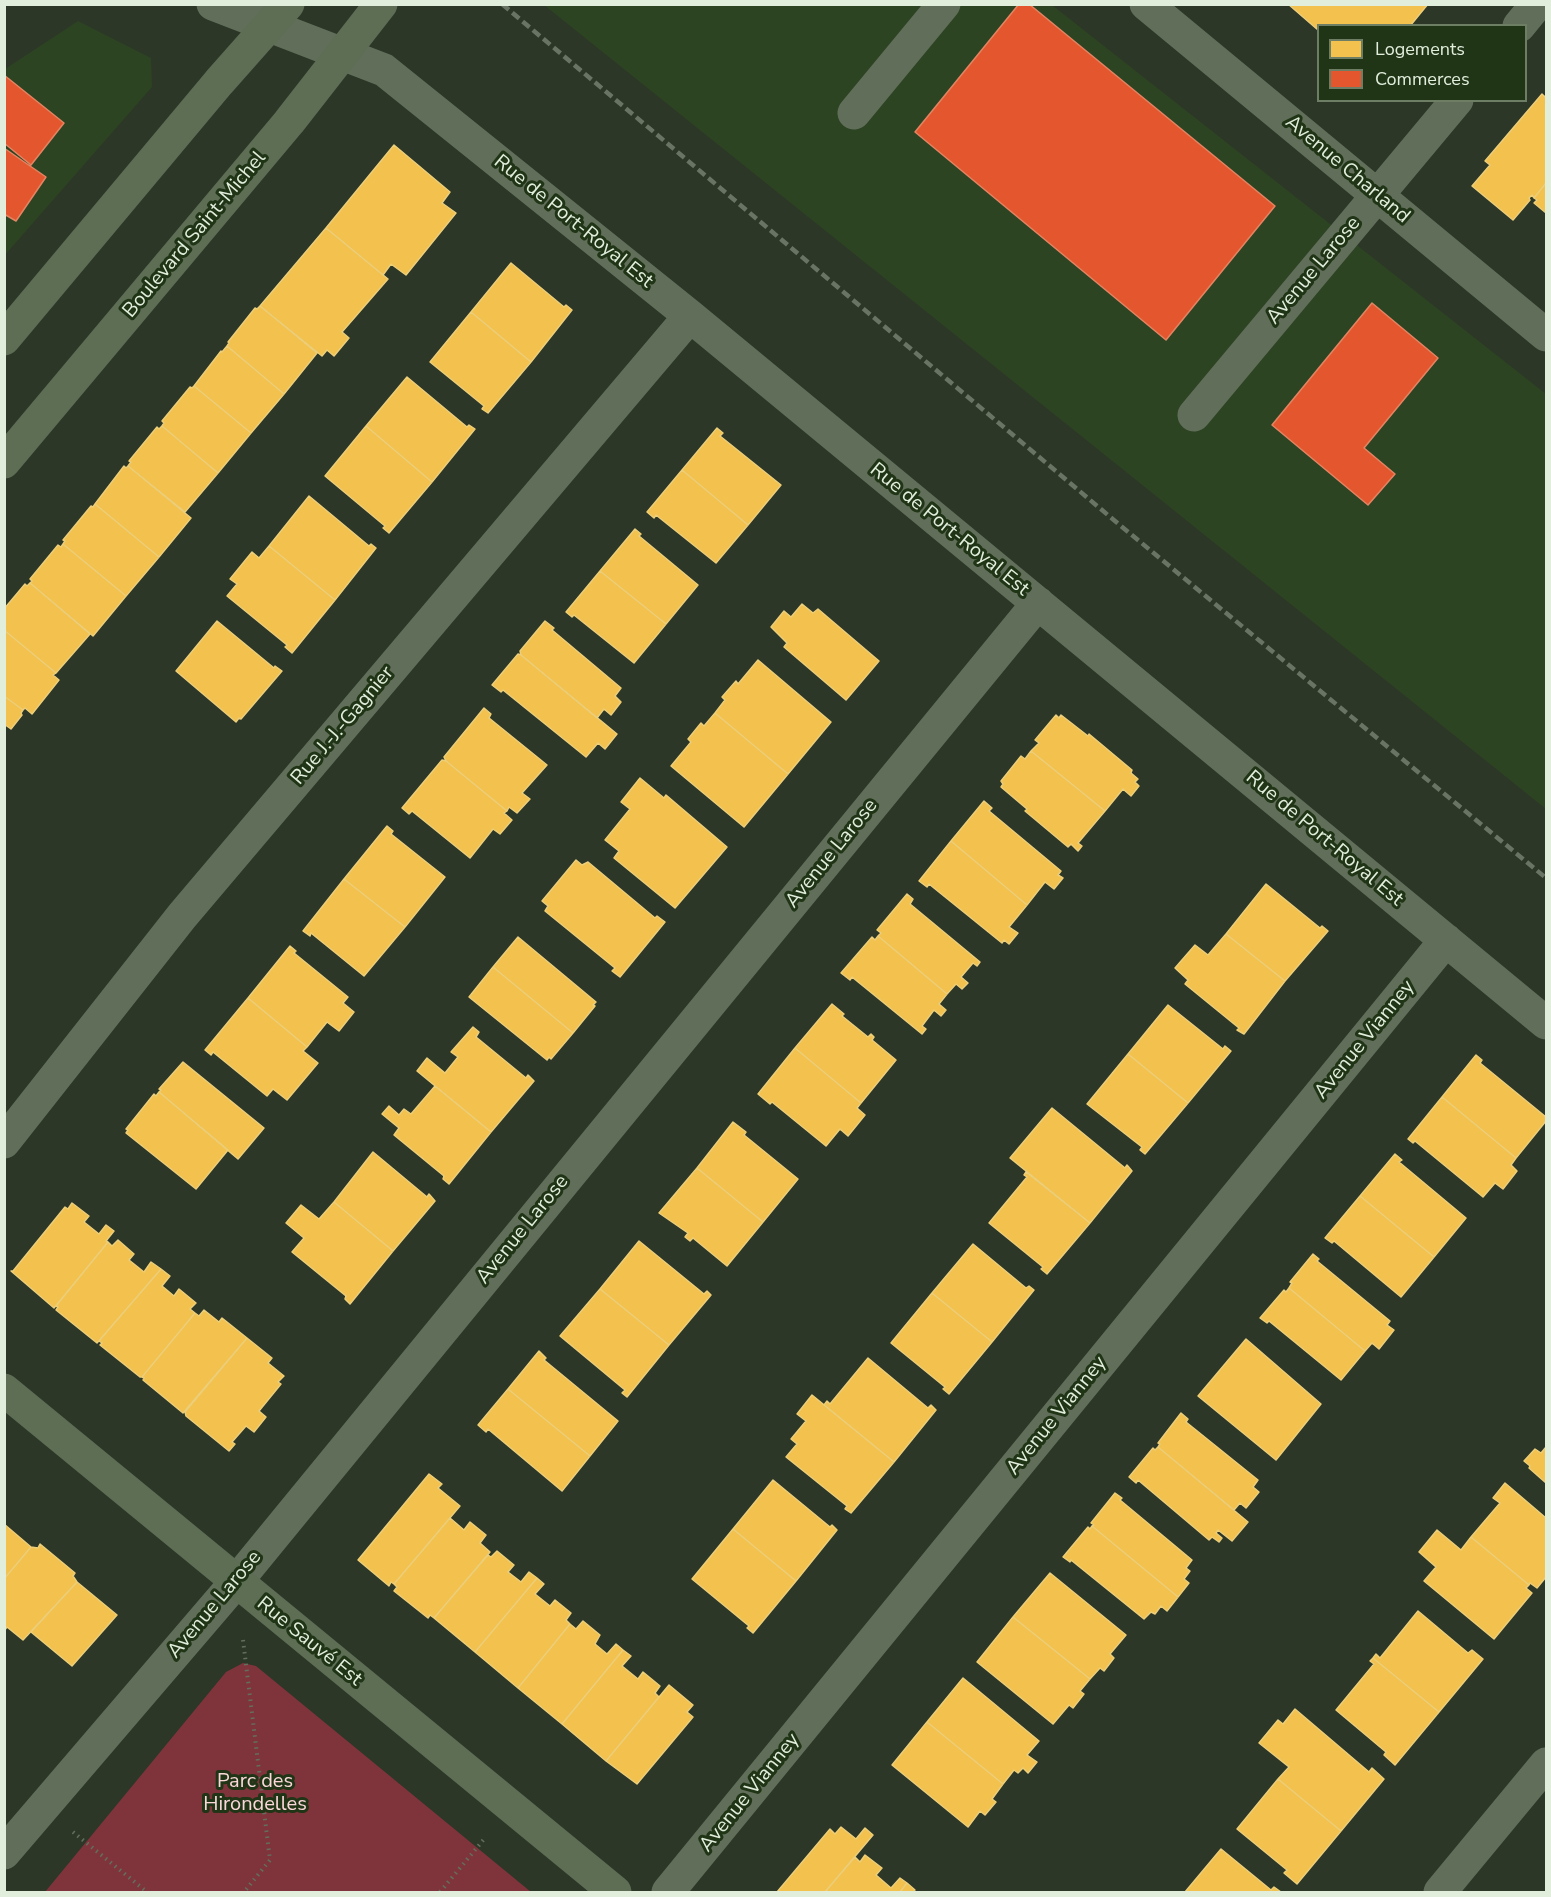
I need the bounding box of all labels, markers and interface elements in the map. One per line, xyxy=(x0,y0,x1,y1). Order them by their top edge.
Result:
legend xyxy=(1317,24,1527,102)
text: Logements xyxy=(1375,37,1465,61)
text: Commerces xyxy=(1375,67,1470,91)
street label: Avenue Charland xyxy=(1280,111,1414,229)
street label: Boulevard Saint-Michel xyxy=(118,147,272,323)
street label: Rue de Port-Royal Est xyxy=(489,150,657,294)
street label: Avenue Larose xyxy=(1262,212,1366,330)
street label: Rue de Port-Royal Est xyxy=(865,458,1033,602)
street label: Rue J.-J.-Gagnier xyxy=(286,662,400,790)
street label: Rue de Port-Royal Est xyxy=(1240,766,1408,912)
street label: Avenue Larose xyxy=(781,795,883,913)
street label: Avenue Vianney xyxy=(1310,976,1420,1104)
street label: Avenue Larose xyxy=(472,1171,574,1289)
street label: Avenue Vianney xyxy=(1002,1352,1112,1480)
street label: Avenue Larose xyxy=(163,1546,267,1664)
street label: Rue Sauvé Est xyxy=(252,1592,366,1692)
street label: Avenue Vianney xyxy=(695,1729,805,1857)
park label: Parc des Hirondelles xyxy=(203,1770,307,1817)

